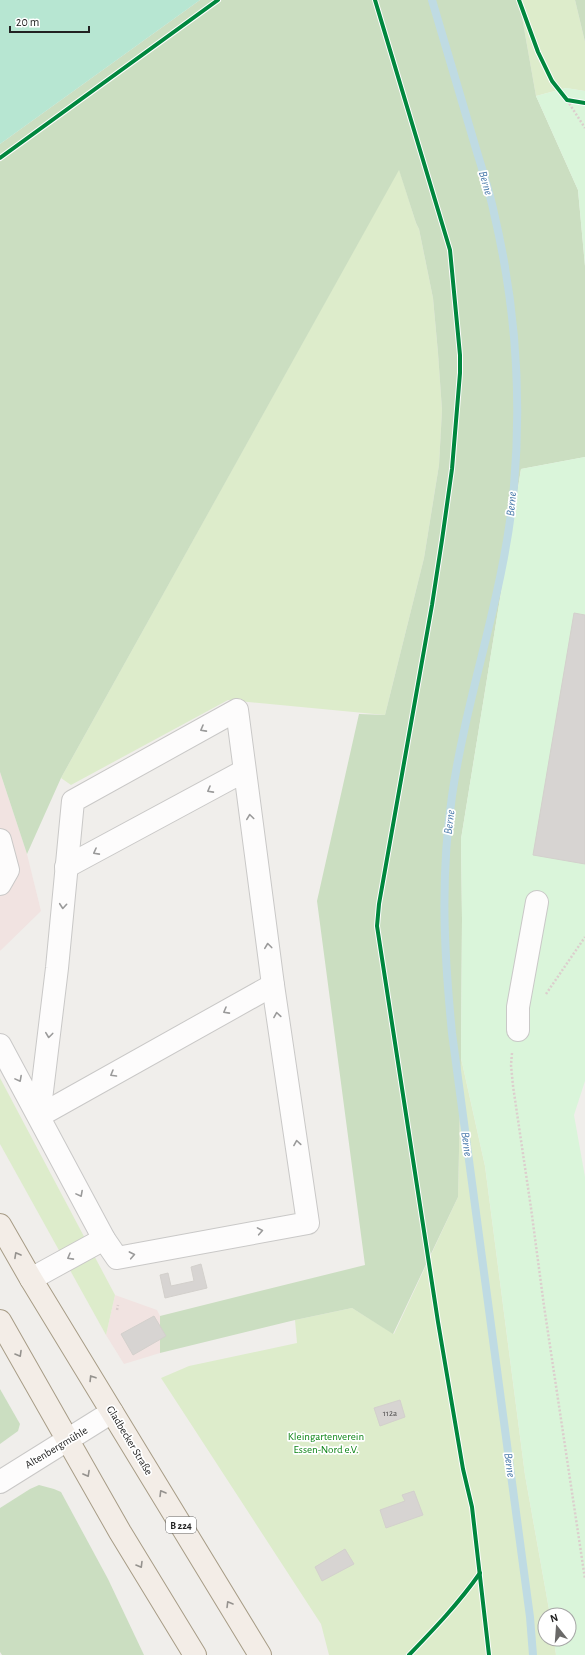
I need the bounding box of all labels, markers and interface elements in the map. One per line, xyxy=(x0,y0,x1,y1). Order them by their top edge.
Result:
scale bar xyxy=(10,8,89,34)
text: 20 m xyxy=(16,16,39,28)
water label: Berne xyxy=(477,170,495,197)
water label: Berne xyxy=(504,491,518,517)
one-way arrow xyxy=(199,724,207,732)
one-way arrow xyxy=(207,785,214,792)
water label: Berne xyxy=(442,809,457,835)
one-way arrow xyxy=(246,814,255,820)
one-way arrow xyxy=(92,847,100,854)
one-way arrow xyxy=(58,903,67,909)
one-way arrow xyxy=(264,943,273,949)
one-way arrow xyxy=(223,1006,231,1013)
one-way arrow xyxy=(274,1011,282,1018)
one-way arrow xyxy=(45,1032,54,1038)
one-way arrow xyxy=(110,1070,117,1077)
one-way arrow xyxy=(14,1075,21,1082)
water label: Berne xyxy=(459,1131,475,1157)
one-way arrow xyxy=(293,1140,302,1146)
one-way arrow xyxy=(75,1189,83,1197)
one-way arrow xyxy=(257,1227,263,1236)
one-way arrow xyxy=(15,1252,22,1259)
one-way arrow xyxy=(129,1252,135,1260)
one-way arrow xyxy=(67,1253,74,1260)
one-way arrow xyxy=(15,1350,22,1357)
one-way arrow xyxy=(89,1375,97,1382)
street label: Gladbecker Straße xyxy=(105,1404,155,1477)
house number: 112a xyxy=(383,1409,397,1418)
street label: Altenbergmühle xyxy=(23,1424,89,1470)
park label: Kleingartenverein Essen-Nord e.V. xyxy=(288,1431,364,1455)
water label: Berne xyxy=(502,1452,518,1478)
one-way arrow xyxy=(83,1470,90,1477)
one-way arrow xyxy=(159,1490,166,1497)
road number: B 224 xyxy=(166,1517,196,1533)
one-way arrow xyxy=(136,1561,143,1568)
one-way arrow xyxy=(226,1601,233,1608)
north arrow xyxy=(537,1607,577,1647)
text: N xyxy=(549,1612,559,1624)

